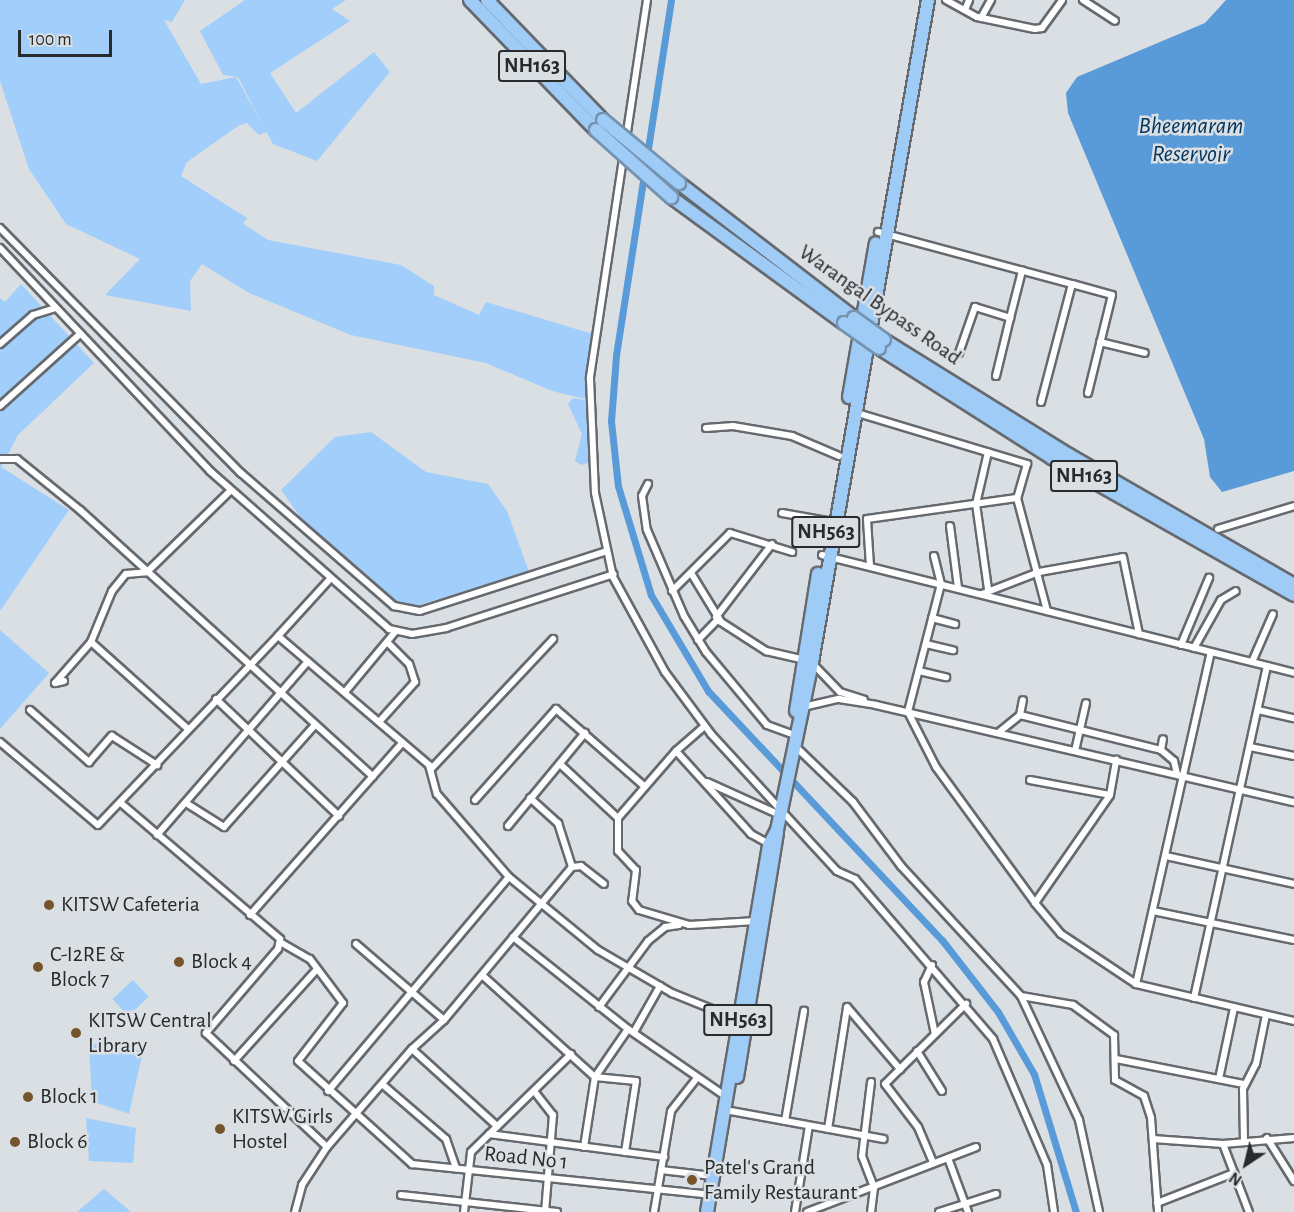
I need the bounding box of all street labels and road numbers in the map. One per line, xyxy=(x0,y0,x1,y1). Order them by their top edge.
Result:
road number: NH163 xyxy=(498,48,566,84)
street label: Warangal Bypass Road xyxy=(794,239,966,371)
road number: NH163 xyxy=(1050,458,1118,494)
road number: NH563 xyxy=(790,514,862,550)
road number: NH563 xyxy=(702,1002,774,1038)
street label: Road No 1 xyxy=(483,1140,569,1176)

